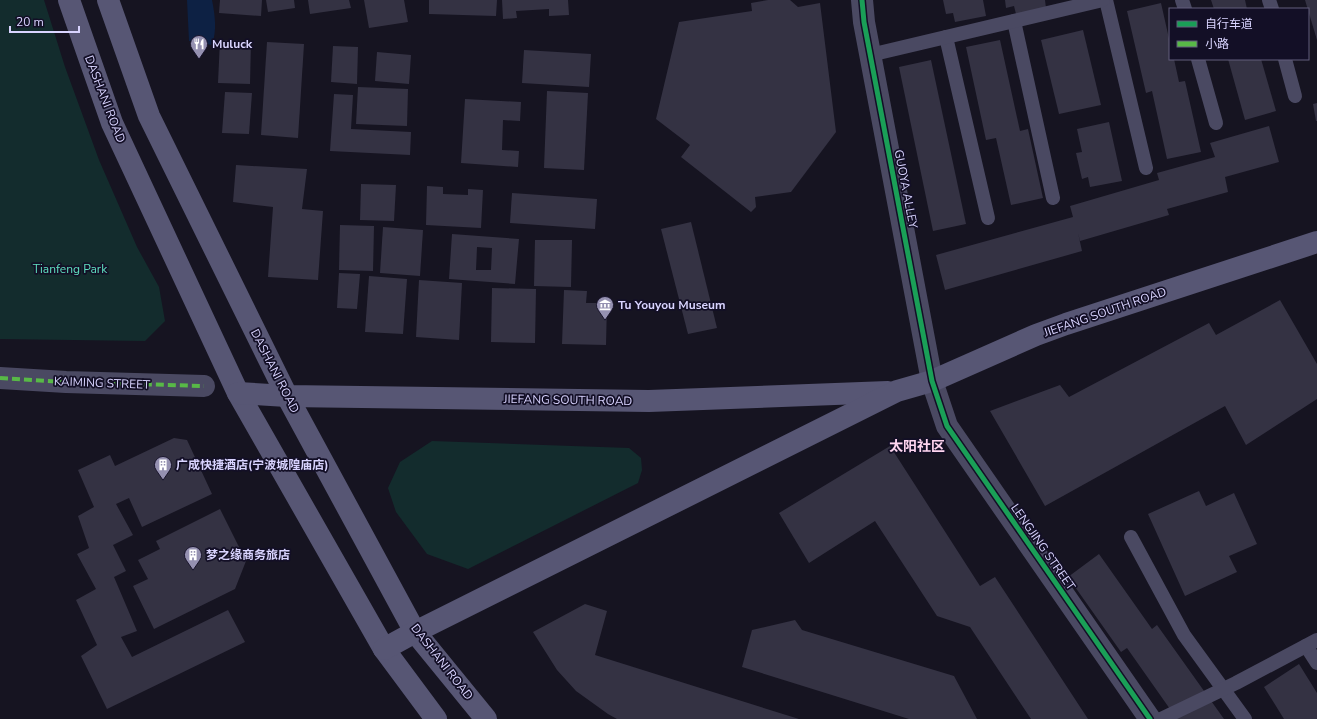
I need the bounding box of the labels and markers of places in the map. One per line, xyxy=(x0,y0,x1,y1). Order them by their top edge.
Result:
restaurant icon: Muluck xyxy=(189,34,209,59)
place label: Muluck xyxy=(212,36,253,52)
museum icon: Tu Youyou Museum xyxy=(595,295,615,320)
place label: Tu Youyou Museum xyxy=(618,297,726,313)
building icon: 广成快捷酒店(宁波城隍庙店) xyxy=(153,455,173,480)
place label: 广成快捷酒店(宁波城隍庙店) xyxy=(176,457,329,473)
building icon: 梦之缘商务旅店 xyxy=(183,545,203,570)
place label: 梦之缘商务旅店 xyxy=(206,547,290,563)

